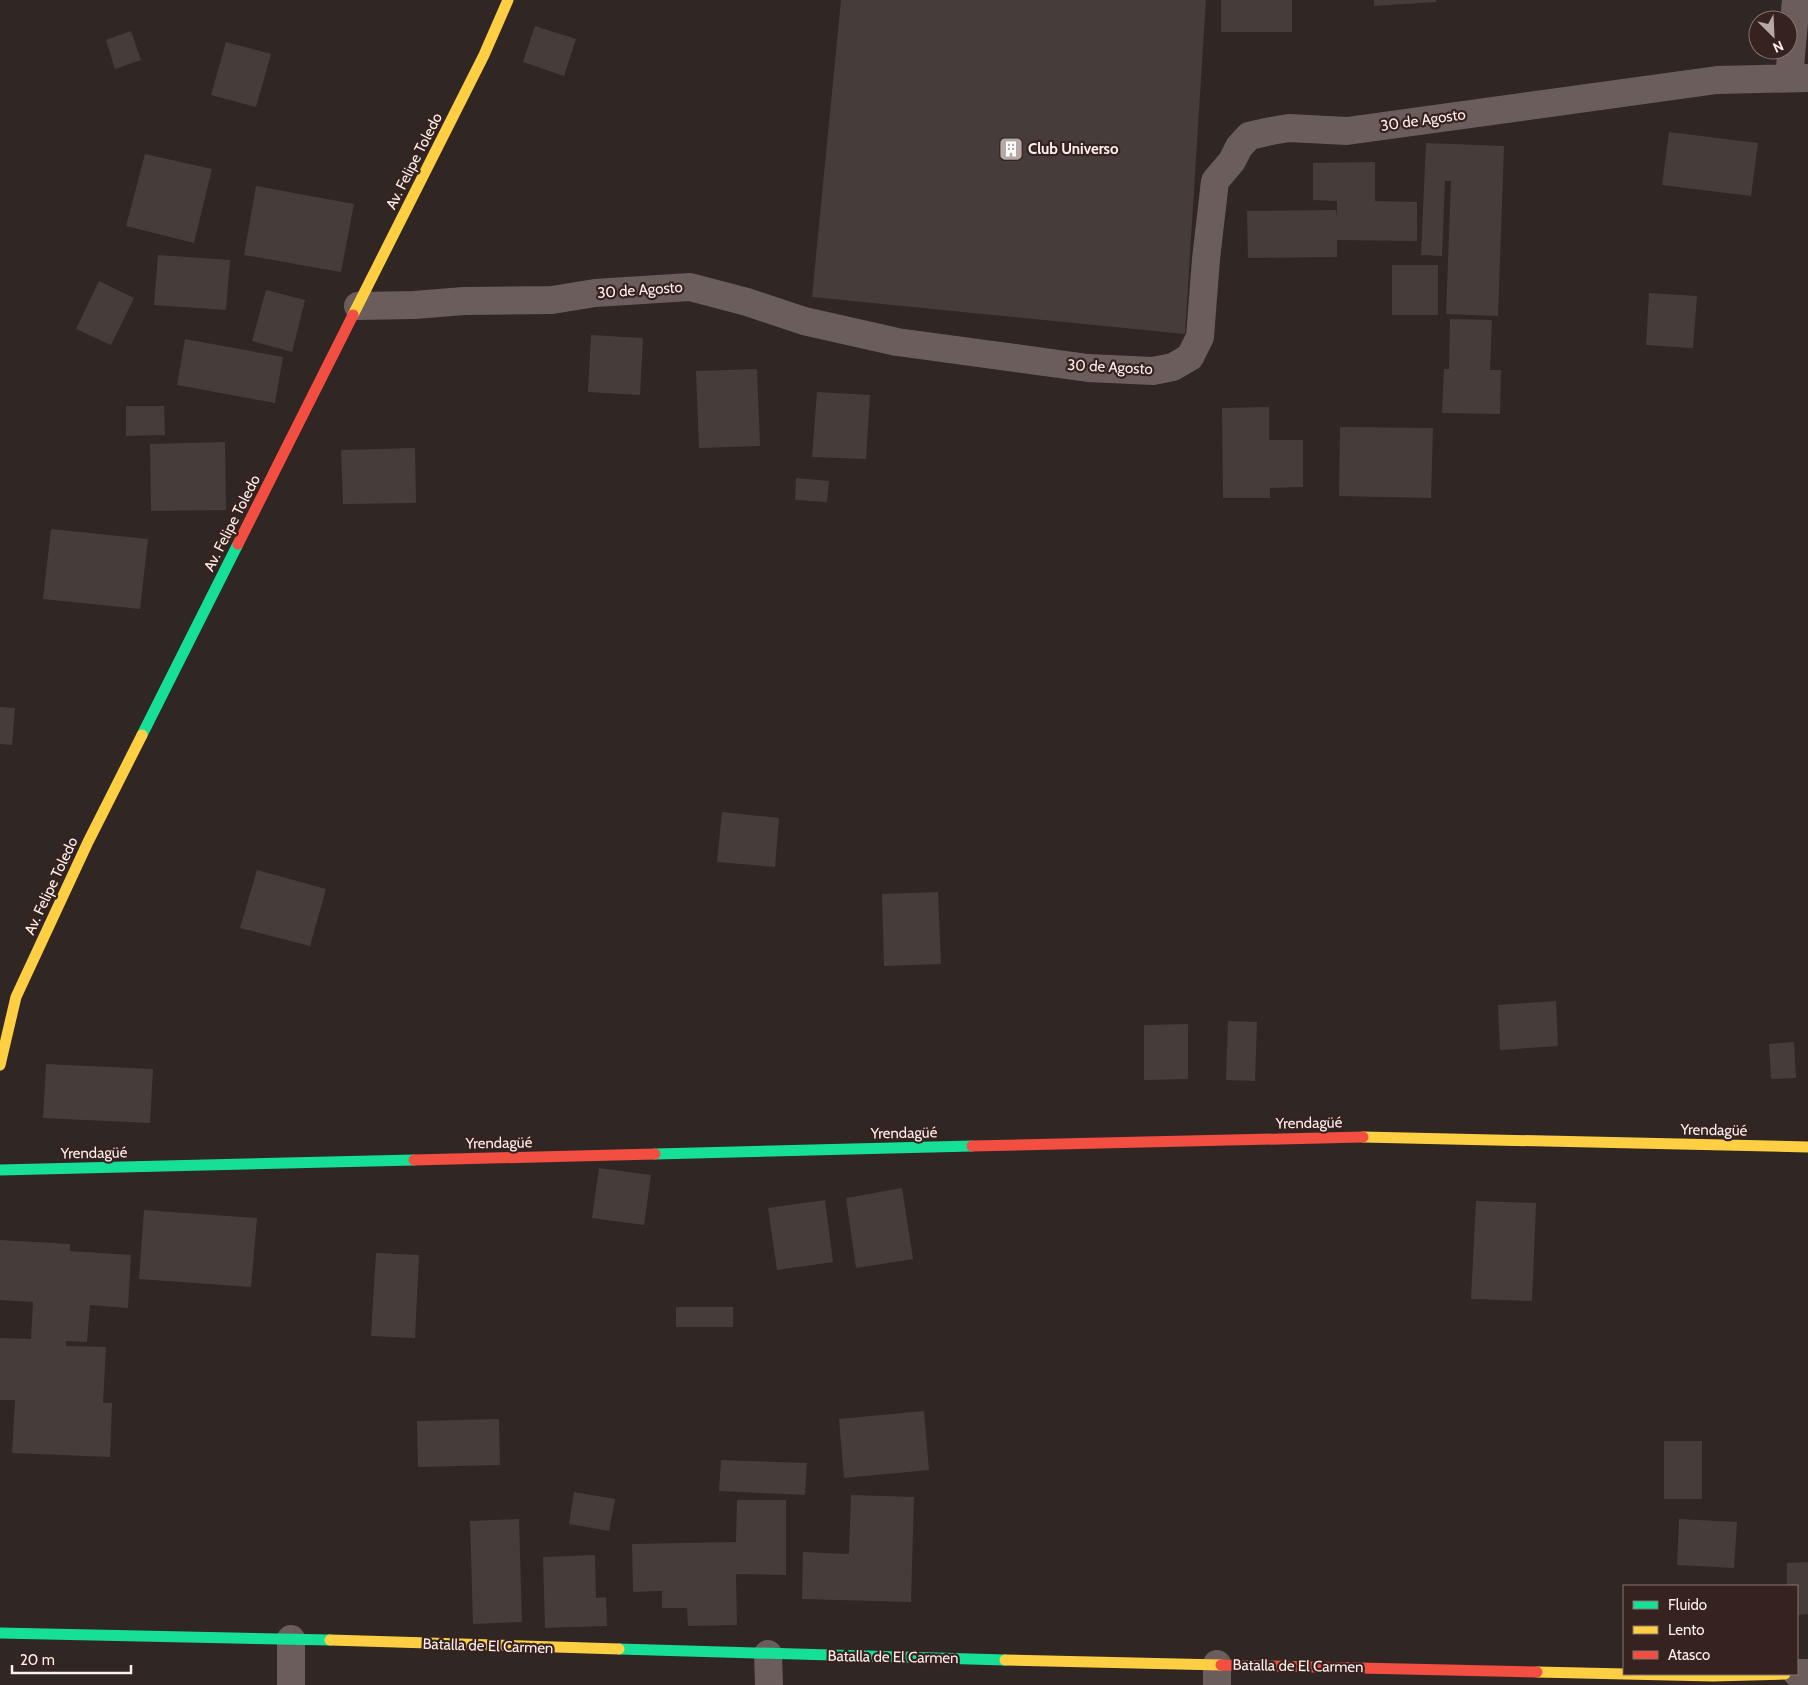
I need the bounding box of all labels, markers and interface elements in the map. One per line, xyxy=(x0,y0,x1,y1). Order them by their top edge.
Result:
north arrow xyxy=(1748,10,1798,60)
text: N xyxy=(1770,37,1786,57)
street label: 30 de Agosto xyxy=(1379,105,1467,135)
street label: Av. Felipe Toledo xyxy=(382,110,446,212)
building icon: Club Universo xyxy=(998,136,1024,162)
place label: Club Universo xyxy=(1028,140,1119,158)
street label: 30 de Agosto xyxy=(597,278,683,302)
street label: 30 de Agosto xyxy=(1067,356,1153,378)
street label: Av. Felipe Toledo xyxy=(200,472,264,574)
street label: Av. Felipe Toledo xyxy=(20,834,82,938)
street label: Yrendagüé xyxy=(1275,1113,1343,1133)
street label: Yrendagüé xyxy=(1680,1120,1748,1140)
street label: Yrendagüé xyxy=(870,1123,938,1143)
street label: Yrendagüé xyxy=(465,1133,533,1153)
street label: Yrendagüé xyxy=(60,1143,128,1163)
legend xyxy=(1623,1585,1798,1675)
text: Fluido xyxy=(1668,1596,1707,1614)
text: Lento xyxy=(1668,1621,1705,1639)
street label: Batalla de El Carmen xyxy=(422,1635,554,1657)
scale bar xyxy=(12,1642,131,1674)
text: Atasco xyxy=(1668,1646,1710,1664)
street label: Batalla de El Carmen xyxy=(827,1647,959,1667)
text: 20 m xyxy=(20,1651,55,1669)
street label: Batalla de El Carmen xyxy=(1232,1656,1364,1676)

